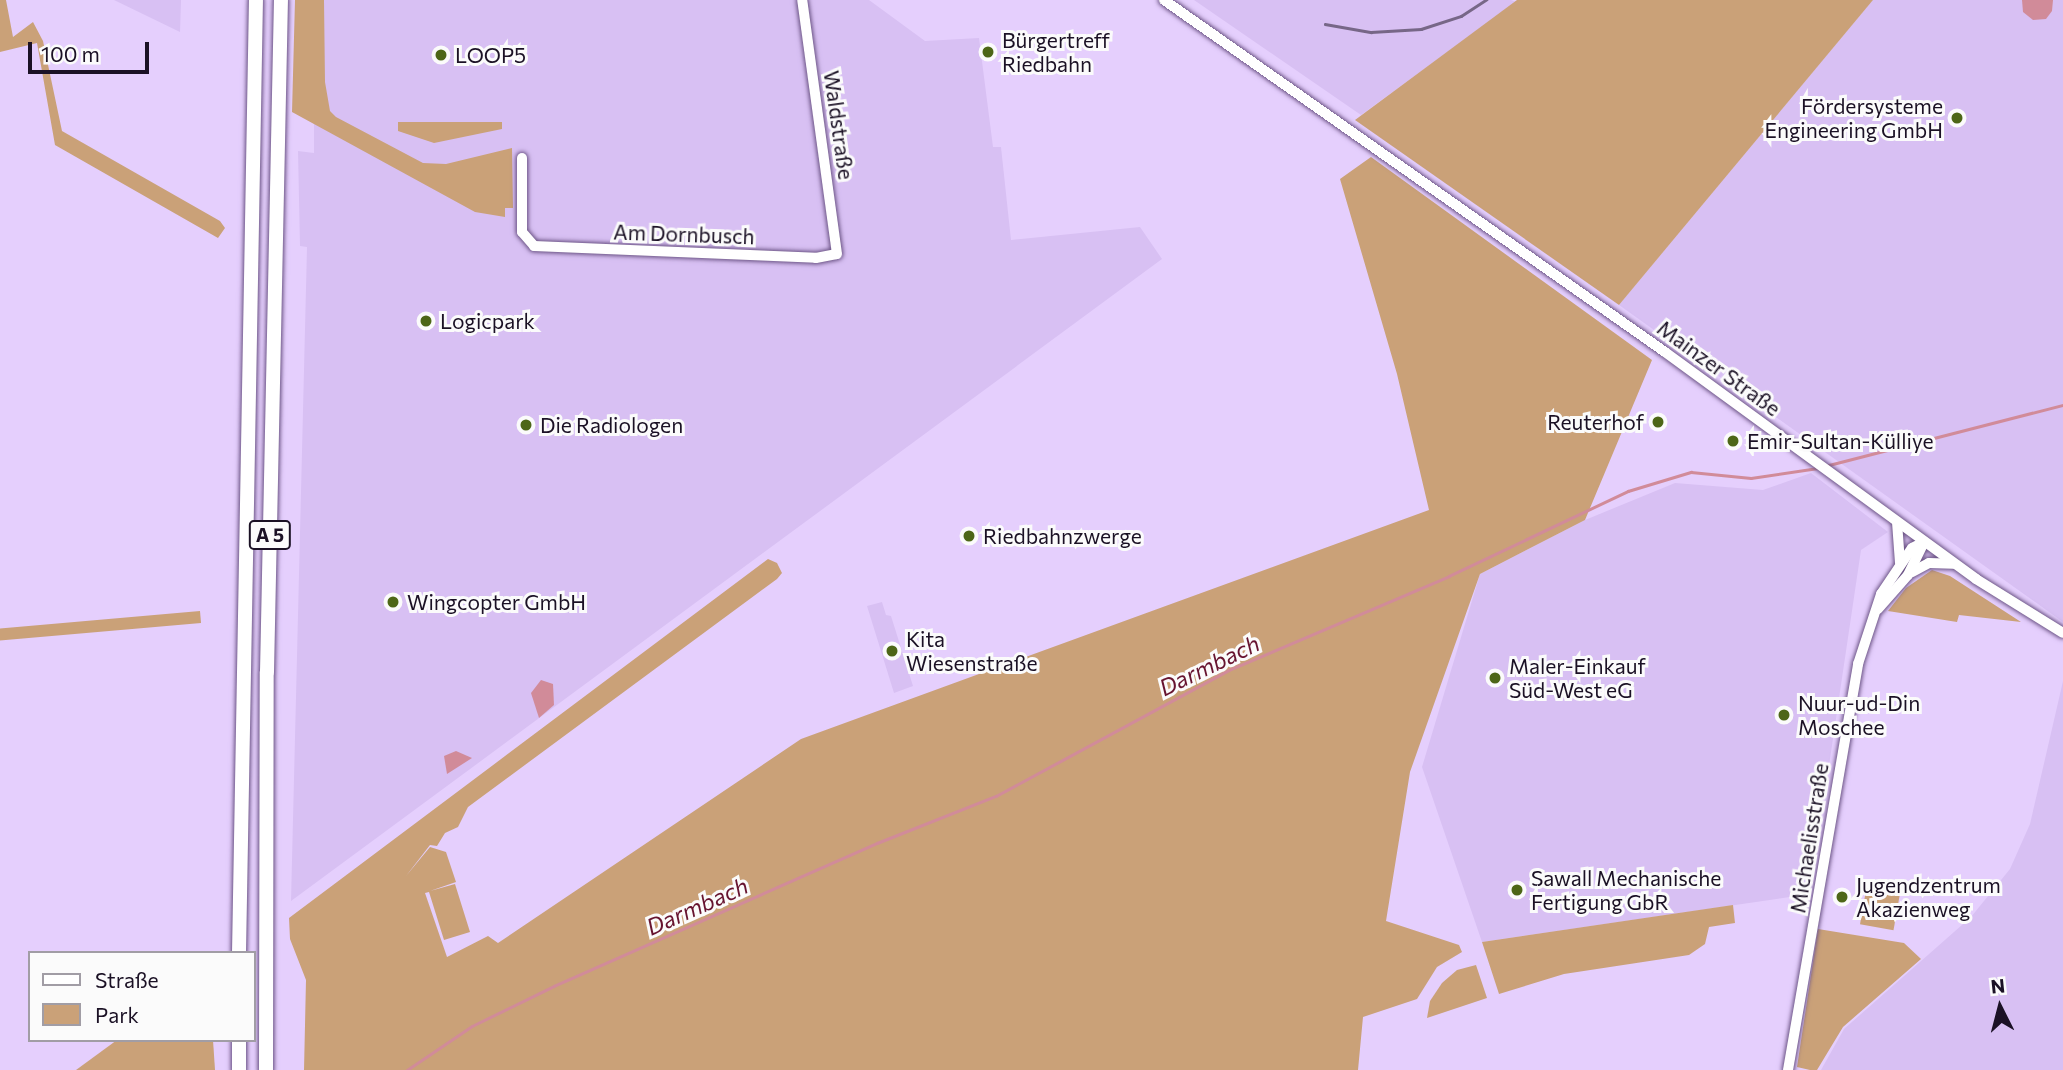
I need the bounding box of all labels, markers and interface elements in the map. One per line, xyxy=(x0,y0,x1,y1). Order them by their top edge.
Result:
place label: Bürgertreff Riedbahn xyxy=(1002,27,1110,77)
scale bar xyxy=(32,28,152,72)
text: 100 m xyxy=(41,41,100,66)
place label: LOOP5 xyxy=(455,42,526,68)
marker: Bürgertreff Riedbahn xyxy=(980,44,996,60)
marker: LOOP5 xyxy=(433,47,449,63)
street label: Waldstraße xyxy=(819,69,859,181)
place label: Fördersysteme Engineering GmbH xyxy=(1764,93,1943,143)
marker: Fördersysteme Engineering GmbH xyxy=(1949,110,1965,126)
street label: Am Dornbusch xyxy=(613,219,755,249)
place label: Logicpark xyxy=(440,308,535,334)
marker: Logicpark xyxy=(418,313,434,329)
street label: Mainzer Straße xyxy=(1653,315,1785,421)
place label: Reuterhof xyxy=(1547,409,1644,435)
place label: Die Radiologen xyxy=(540,412,683,438)
marker: Reuterhof xyxy=(1650,414,1666,430)
marker: Die Radiologen xyxy=(518,417,534,433)
place label: Emir-Sultan-Külliye xyxy=(1747,428,1934,454)
marker: Emir-Sultan-Külliye xyxy=(1725,433,1741,449)
road number: A 5 xyxy=(247,520,293,550)
place label: Riedbahnzwerge xyxy=(983,523,1142,549)
marker: Riedbahnzwerge xyxy=(961,528,977,544)
place label: Wingcopter GmbH xyxy=(407,589,586,615)
marker: Wingcopter GmbH xyxy=(385,594,401,610)
place label: Kita Wiesenstraße xyxy=(906,626,1038,676)
water label: Darmbach xyxy=(1154,629,1264,701)
marker: Kita Wiesenstraße xyxy=(884,643,900,659)
place label: Maler-Einkauf Süd-West eG xyxy=(1509,653,1646,703)
marker: Maler-Einkauf Süd-West eG xyxy=(1487,670,1503,686)
place label: Nuur-ud-Din Moschee xyxy=(1798,690,1920,740)
marker: Nuur-ud-Din Moschee xyxy=(1776,707,1792,723)
street label: Michaelisstraße xyxy=(1785,761,1833,915)
place label: Sawall Mechanische Fertigung GbR xyxy=(1531,865,1721,915)
water label: Darmbach xyxy=(642,871,752,941)
place label: Jugendzentrum Akazienweg xyxy=(1856,872,2001,922)
marker: Sawall Mechanische Fertigung GbR xyxy=(1509,882,1525,898)
marker: Jugendzentrum Akazienweg xyxy=(1834,889,1850,905)
legend xyxy=(28,951,256,1042)
text: Straße xyxy=(95,967,159,992)
north arrow xyxy=(1965,972,2035,1042)
text: N xyxy=(1989,973,2006,998)
text: Park xyxy=(95,1002,139,1027)

